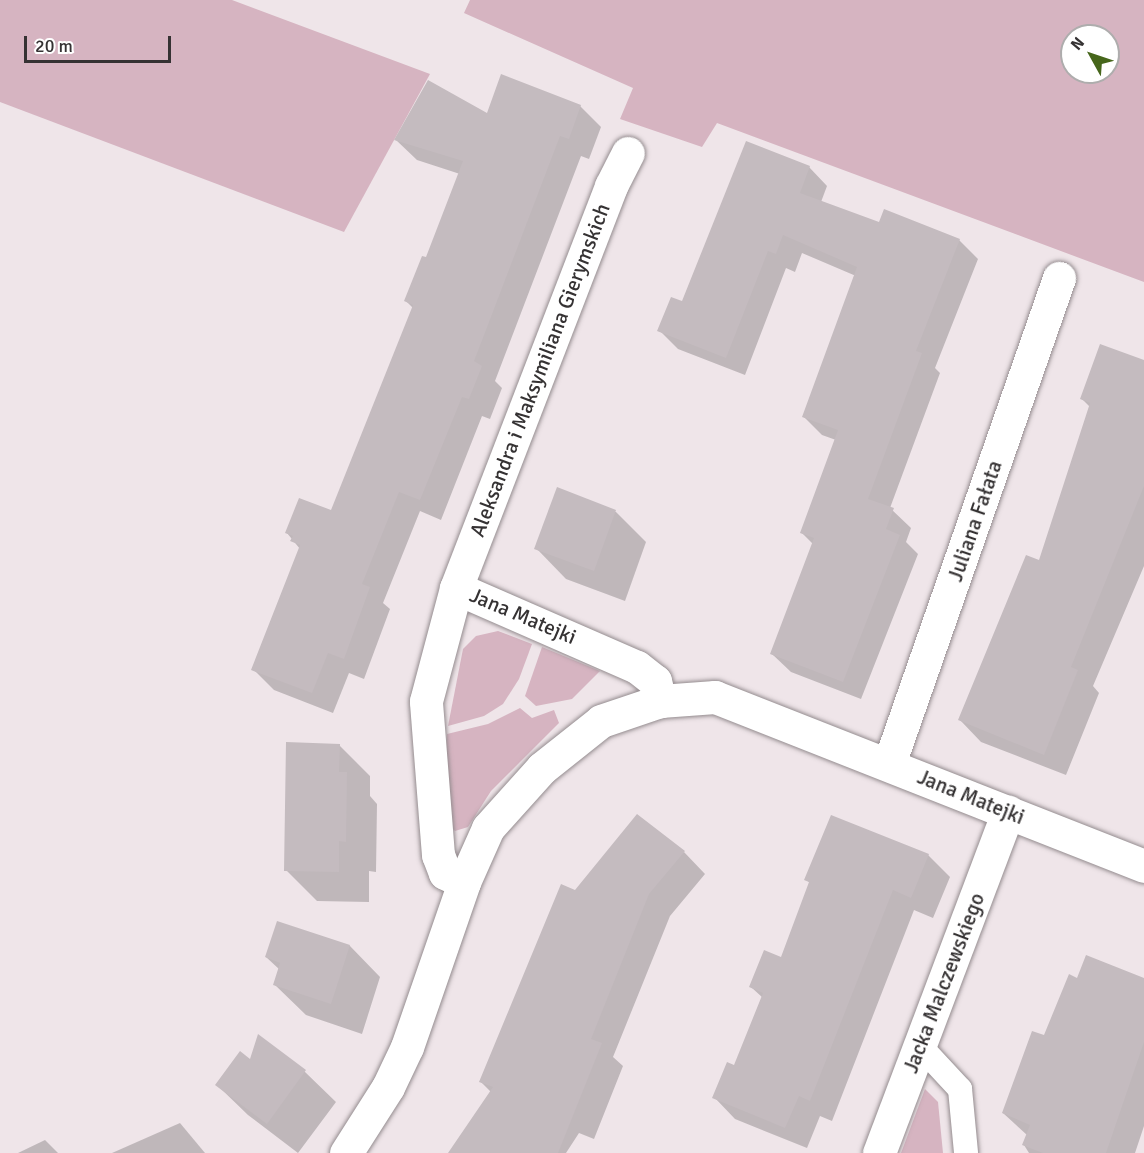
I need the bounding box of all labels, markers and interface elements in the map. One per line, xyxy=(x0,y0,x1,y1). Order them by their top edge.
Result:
scale bar xyxy=(27,24,174,62)
north arrow xyxy=(1060,24,1120,84)
text: N xyxy=(1066,33,1089,54)
text: 20 m xyxy=(35,35,73,57)
street label: Aleksandra i Maksymiliana Gierymskich xyxy=(465,200,615,540)
street label: Juliana Fałata xyxy=(943,457,1007,585)
street label: Jana Matejki xyxy=(466,582,580,650)
street label: Jana Matejki xyxy=(914,764,1028,830)
street label: Jacka Malczewskiego xyxy=(898,889,990,1077)

